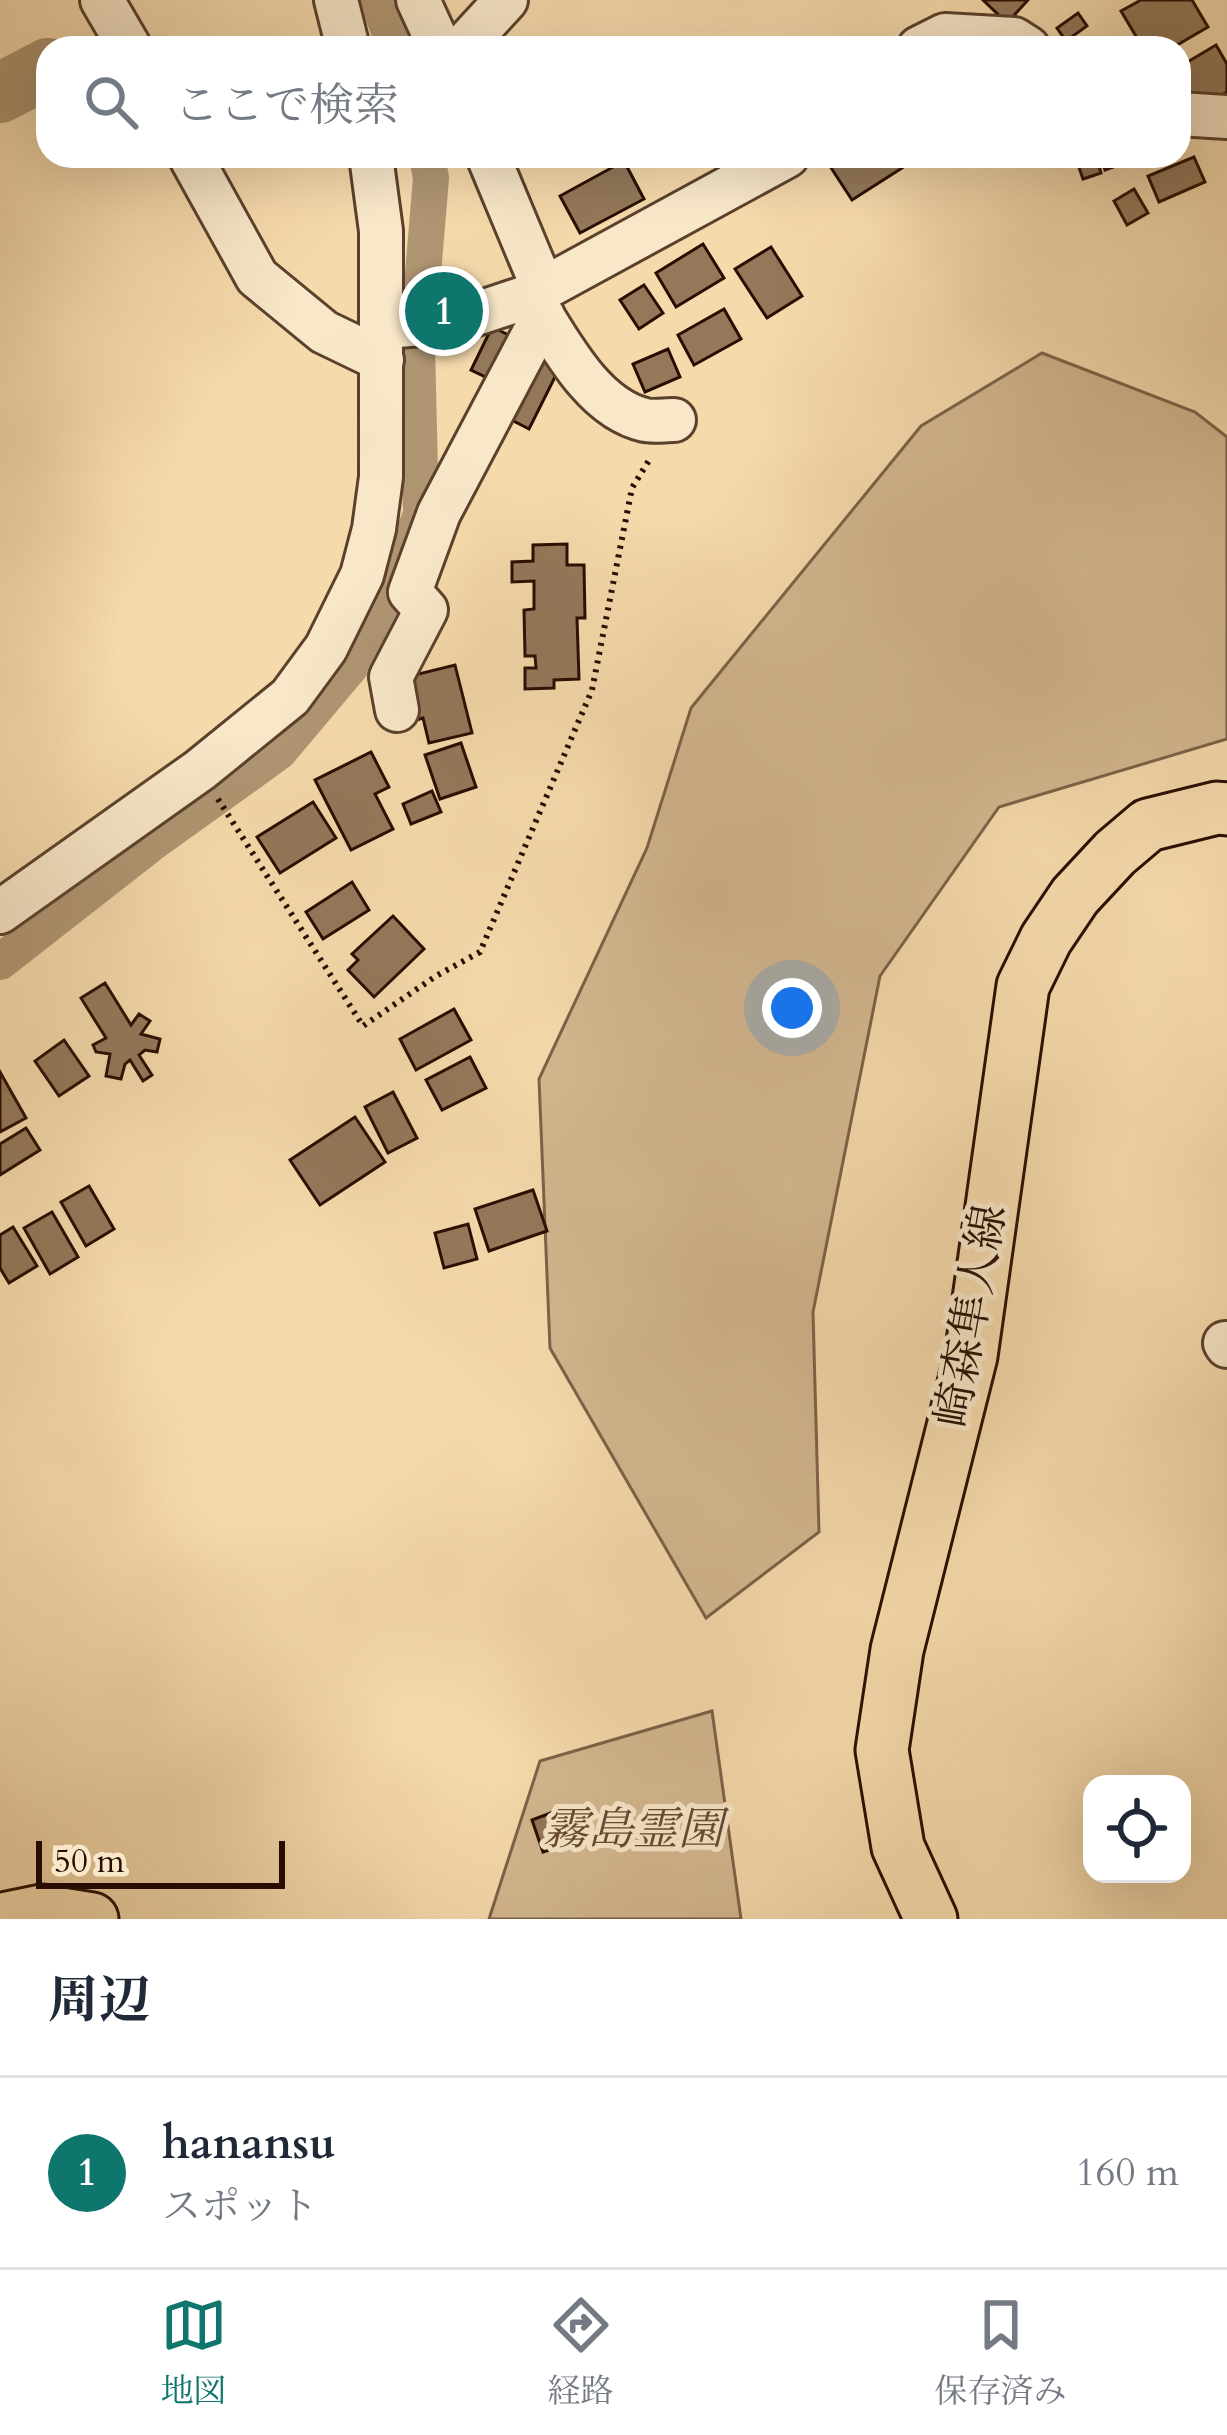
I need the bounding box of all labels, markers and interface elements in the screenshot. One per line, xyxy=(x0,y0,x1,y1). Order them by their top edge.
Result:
search box xyxy=(36,36,1191,168)
icon: search xyxy=(78,69,144,135)
text: ここで検索 xyxy=(174,75,399,136)
pin: 1 xyxy=(405,266,483,356)
your location xyxy=(762,978,822,1038)
street label: 崎森隼人線 xyxy=(921,1200,1021,1432)
map controls xyxy=(1083,1775,1191,1883)
button: locate xyxy=(1083,1775,1191,1883)
park label: 霧島霊園 xyxy=(543,1799,730,1860)
scale bar xyxy=(36,1835,285,1888)
text: 50 m xyxy=(54,1839,125,1884)
text: 周辺 xyxy=(48,1966,150,2036)
text: hanansu xyxy=(162,2113,336,2174)
text: 1 xyxy=(77,2146,97,2199)
text: 160 m xyxy=(1076,2146,1179,2199)
text: スポット xyxy=(162,2180,318,2233)
tab: 地図 xyxy=(161,2292,227,2414)
tab: 経路 xyxy=(548,2292,614,2414)
tab: 保存済み xyxy=(935,2292,1067,2414)

